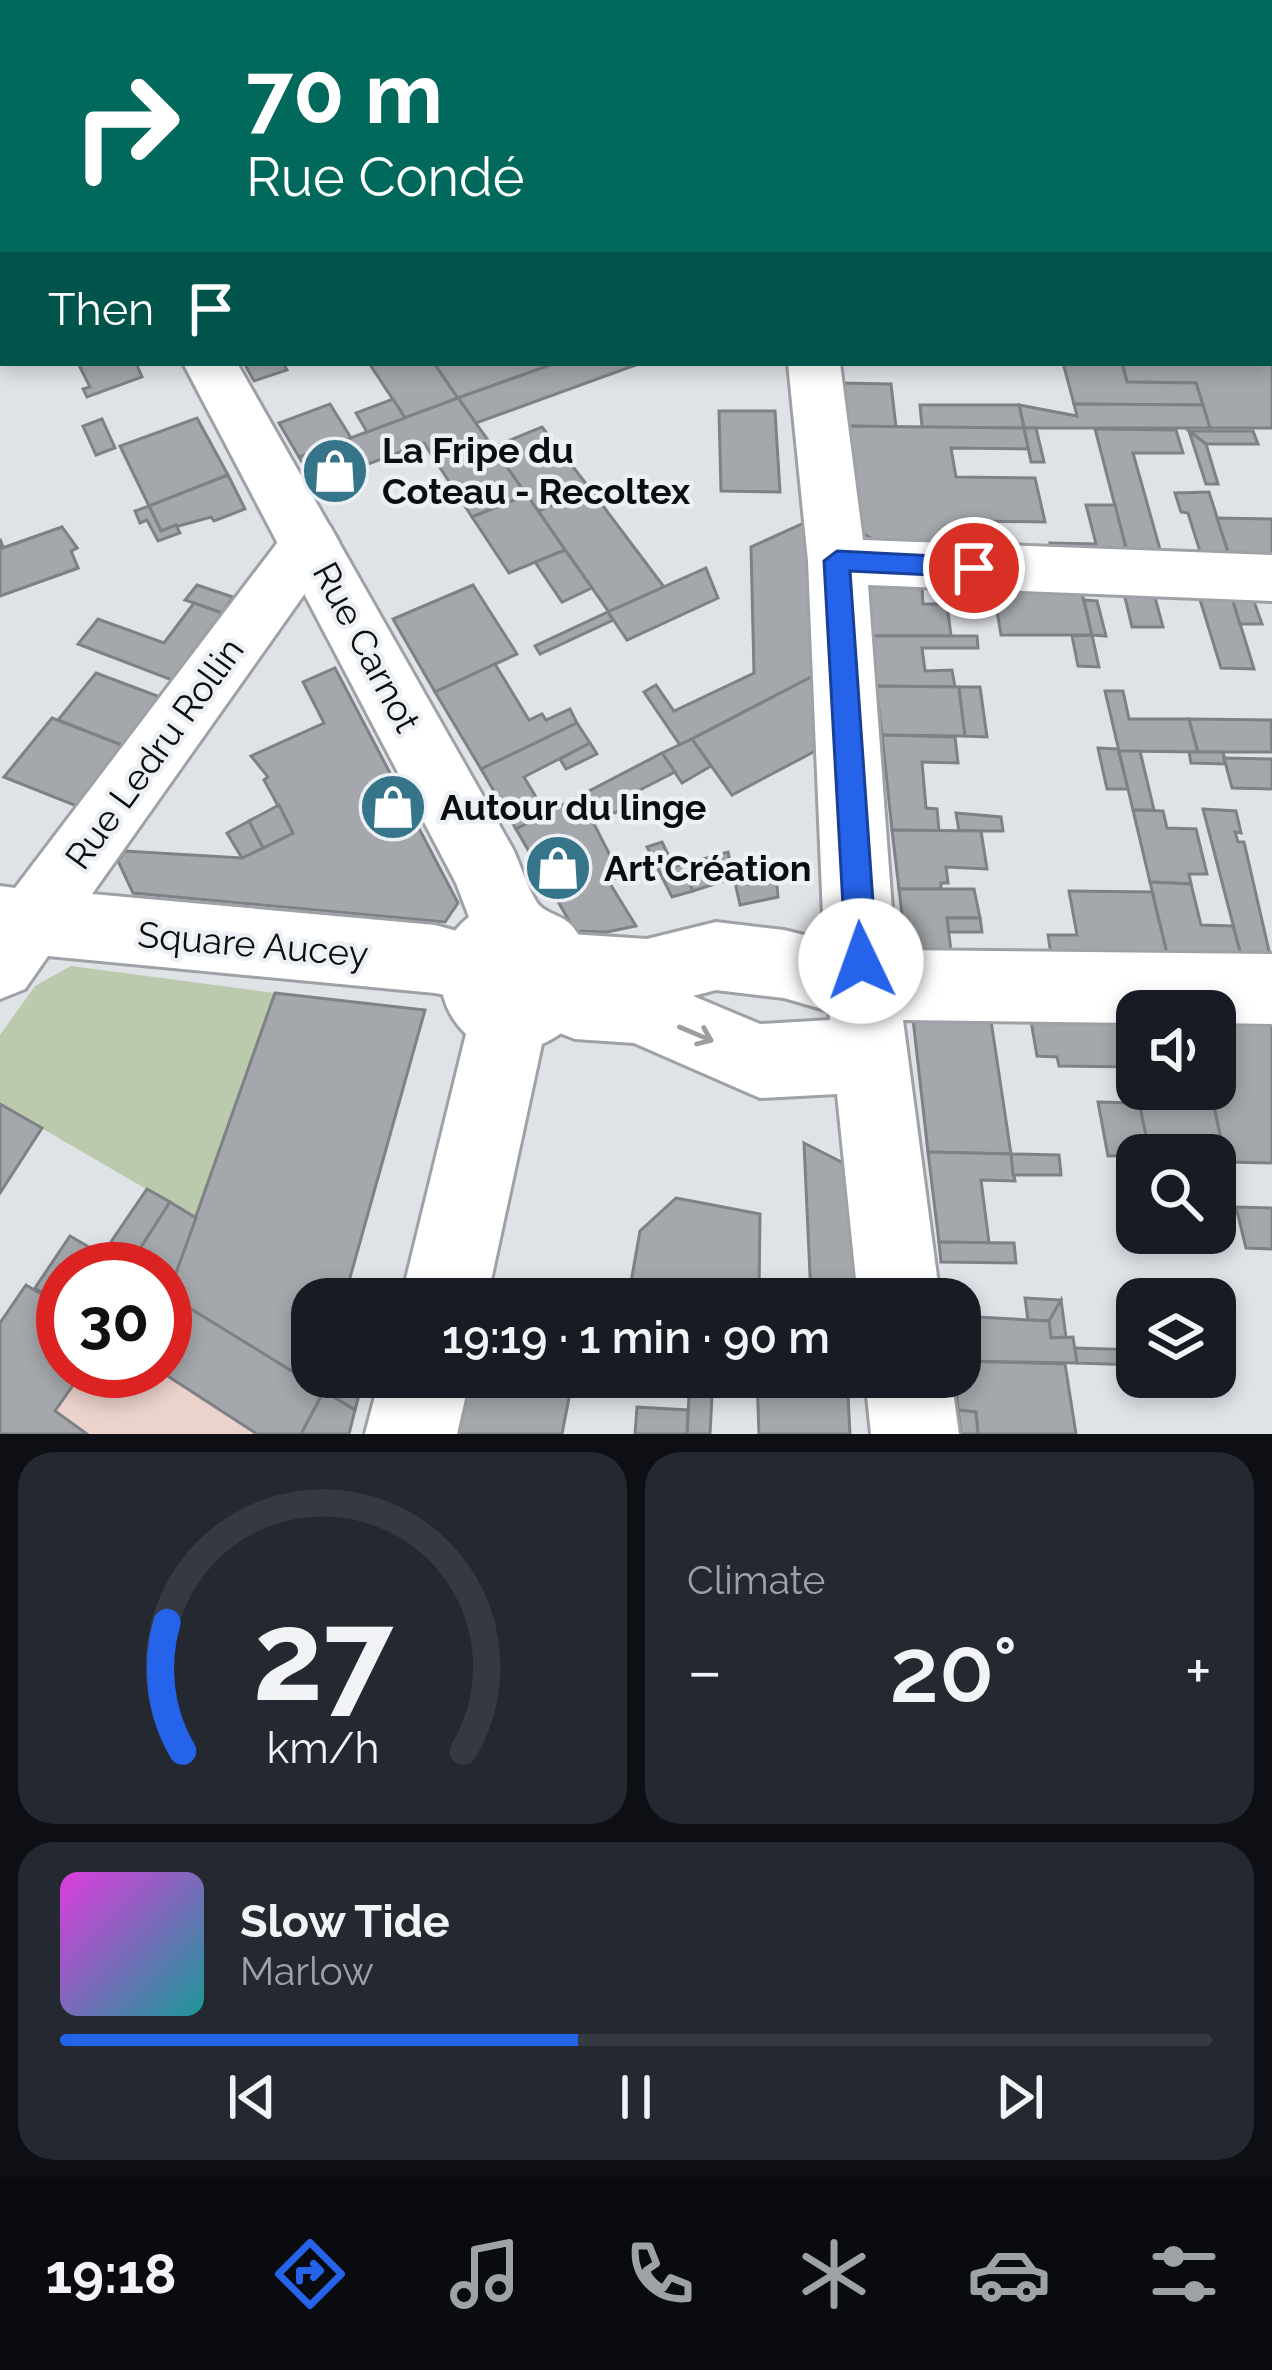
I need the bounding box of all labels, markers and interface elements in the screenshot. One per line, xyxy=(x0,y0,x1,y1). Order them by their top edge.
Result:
text: 70 m xyxy=(246,44,443,143)
icon: right xyxy=(48,48,204,204)
text: Rue Condé xyxy=(246,145,524,209)
icon: arrive xyxy=(178,276,244,342)
text: Then xyxy=(48,283,154,336)
place label: La Fripe du Coteau - Recoltex xyxy=(382,429,691,512)
shop icon: La Fripe du Coteau - Recoltex xyxy=(300,436,370,506)
pin xyxy=(923,517,1025,619)
icon: arrive xyxy=(941,535,1007,601)
street label: Rue Carnot xyxy=(305,555,429,739)
street label: Rue Ledru Rollin xyxy=(56,629,252,877)
shop icon: Autour du linge xyxy=(358,772,428,842)
place label: Autour du linge xyxy=(440,786,706,828)
shop icon: Art'Création xyxy=(523,833,593,903)
place label: Art'Création xyxy=(604,847,811,889)
position arrow xyxy=(798,898,924,1024)
street label: Square Aucey xyxy=(136,913,370,975)
map controls xyxy=(1116,990,1236,1398)
button: sound xyxy=(1116,990,1236,1110)
one-way arrow xyxy=(677,1025,714,1046)
button: search xyxy=(1116,1134,1236,1254)
speed limit sign: 30 xyxy=(36,1242,192,1398)
button: layers xyxy=(1116,1278,1236,1398)
text: 19:19 · 1 min · 90 m xyxy=(442,1311,830,1364)
text: Climate xyxy=(687,1557,825,1603)
text: 27 xyxy=(252,1583,394,1729)
text: 20° xyxy=(890,1617,1018,1723)
text: − xyxy=(687,1632,723,1709)
text: + xyxy=(1185,1632,1212,1709)
text: km/h xyxy=(266,1723,379,1773)
text: Slow Tide xyxy=(240,1895,450,1948)
text: Marlow xyxy=(240,1948,374,1994)
icon: previous xyxy=(219,2064,285,2130)
icon: pause xyxy=(603,2064,669,2130)
icon: next xyxy=(987,2064,1053,2130)
icon: directions xyxy=(268,2232,352,2316)
icon: music xyxy=(443,2232,527,2316)
icon: phone xyxy=(618,2232,702,2316)
icon: climate xyxy=(792,2232,876,2316)
icon: car xyxy=(967,2232,1051,2316)
icon: filters xyxy=(1142,2232,1226,2316)
text: 19:18 xyxy=(45,2242,177,2306)

